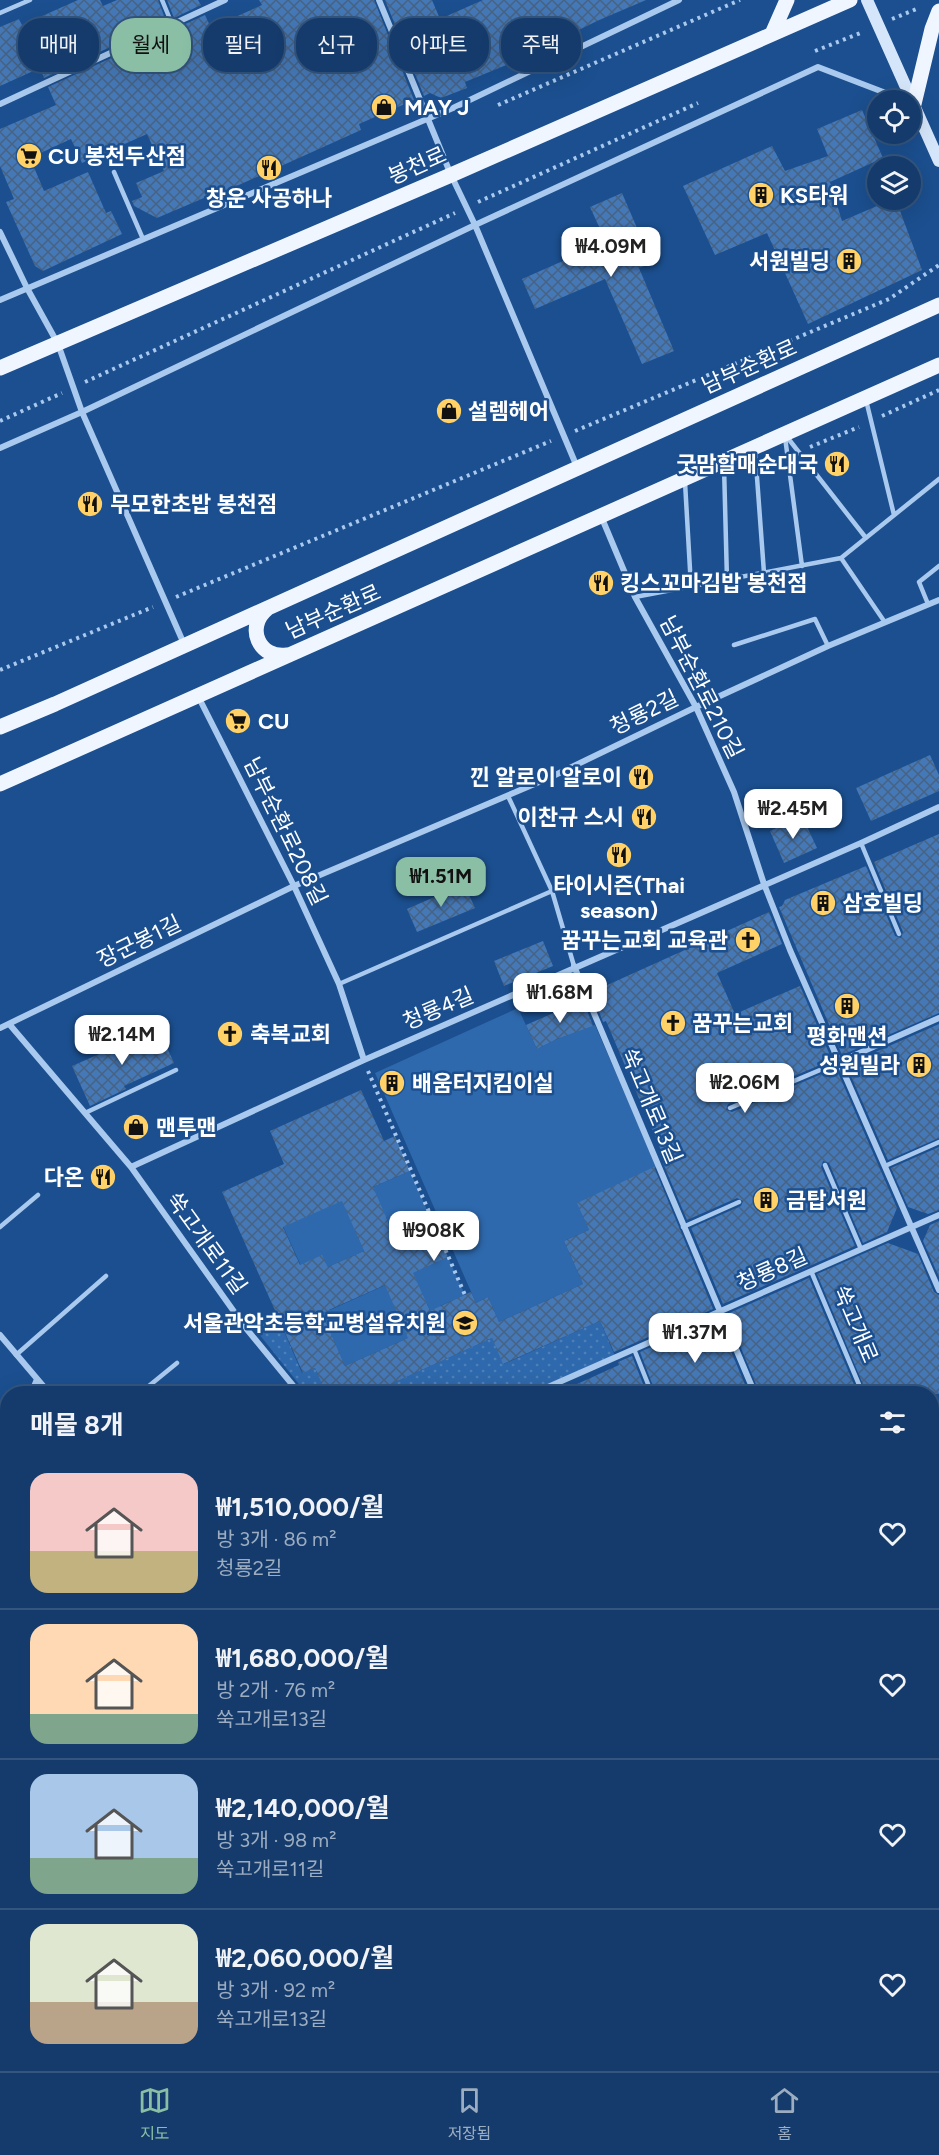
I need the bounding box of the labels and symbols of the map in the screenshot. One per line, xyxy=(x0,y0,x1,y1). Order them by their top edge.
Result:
shop icon: MAY J xyxy=(369,92,399,122)
place label: MAY J xyxy=(404,94,469,121)
supermarket icon: CU 봉천두산점 xyxy=(14,141,44,171)
street label: 봉천로 xyxy=(384,141,450,190)
place label: CU 봉천두산점 xyxy=(48,143,186,170)
restaurant icon: 창운 사공하나 xyxy=(254,153,284,183)
building icon: KS타워 xyxy=(746,180,776,210)
place label: KS타워 xyxy=(780,182,849,209)
place label: 창운 사공하나 xyxy=(206,185,332,212)
pin: ₩4.09M xyxy=(562,227,660,278)
building icon: 서원빌딩 xyxy=(834,246,864,276)
place label: 서원빌딩 xyxy=(749,248,830,275)
street label: 남부순환로 xyxy=(697,334,801,399)
shop icon: 설렘헤어 xyxy=(434,396,464,426)
place label: 설렘헤어 xyxy=(468,398,549,425)
restaurant icon: 굿맘할매순대국 xyxy=(822,449,852,479)
place label: 굿맘할매순대국 xyxy=(676,451,818,478)
restaurant icon: 무모한초밥 봉천점 xyxy=(75,489,105,519)
place label: 무모한초밥 봉천점 xyxy=(110,491,277,518)
restaurant icon: 킹스꼬마김밥 봉천점 xyxy=(586,568,616,598)
place label: 킹스꼬마김밥 봉천점 xyxy=(620,570,807,597)
street label: 남부순환로 xyxy=(281,579,385,644)
street label: 남부순환로210길 xyxy=(654,611,749,763)
street label: 청룡2길 xyxy=(605,684,683,741)
supermarket icon: CU xyxy=(223,706,253,736)
place label: CU xyxy=(258,708,289,735)
street label: 남부순환로208길 xyxy=(238,753,333,910)
restaurant icon: 낀 알로이 알로이 xyxy=(626,762,656,792)
place label: 낀 알로이 알로이 xyxy=(470,764,622,791)
pin: ₩2.45M xyxy=(744,789,842,840)
restaurant icon: 이찬규 스시 xyxy=(629,802,659,832)
place label: 이찬규 스시 xyxy=(518,804,624,831)
restaurant icon: 타이시즌(Thai season) xyxy=(604,840,634,870)
pin: ₩1.51M xyxy=(392,857,490,908)
place label: 타이시즌(Thai season) xyxy=(553,872,685,924)
building icon: 삼호빌딩 xyxy=(808,888,838,918)
place label: 삼호빌딩 xyxy=(842,890,923,917)
street label: 장군봉1길 xyxy=(93,910,186,973)
church icon: 꿈꾸는교회 교육관 xyxy=(733,925,763,955)
place label: 꿈꾸는교회 교육관 xyxy=(561,927,728,954)
pin: ₩1.68M xyxy=(511,973,609,1024)
street label: 청룡4길 xyxy=(399,982,478,1035)
building icon: 평화맨션 xyxy=(832,991,862,1021)
church icon: 꿈꾸는교회 xyxy=(658,1008,688,1038)
place label: 꿈꾸는교회 xyxy=(692,1010,793,1037)
pin: ₩2.14M xyxy=(73,1015,171,1066)
church icon: 축복교회 xyxy=(215,1019,245,1049)
place label: 축복교회 xyxy=(250,1021,331,1048)
place label: 평화맨션 xyxy=(807,1023,887,1050)
street label: 쑥고개로13길 xyxy=(615,1045,688,1168)
building icon: 성원빌라 xyxy=(904,1050,934,1080)
place label: 성원빌라 xyxy=(819,1052,900,1079)
pin: ₩2.06M xyxy=(696,1063,794,1114)
building icon: 배움터지킴이실 xyxy=(377,1068,407,1098)
place label: 배움터지킴이실 xyxy=(412,1070,554,1097)
shop icon: 맨투맨 xyxy=(121,1112,151,1142)
place label: 맨투맨 xyxy=(156,1114,217,1141)
restaurant icon: 다온 xyxy=(88,1162,118,1192)
place label: 다온 xyxy=(44,1164,84,1191)
building icon: 금탑서원 xyxy=(751,1185,781,1215)
street label: 쑥고개로11길 xyxy=(161,1187,253,1300)
place label: 금탑서원 xyxy=(786,1187,867,1214)
pin: ₩908K xyxy=(392,1211,476,1262)
street label: 청룡8길 xyxy=(733,1242,812,1297)
street label: 쑥고개로 xyxy=(827,1282,884,1367)
school or university icon: 서울관악초등학교병설유치원 xyxy=(450,1308,480,1338)
place label: 서울관악초등학교병설유치원 xyxy=(183,1310,446,1337)
pin: ₩1.37M xyxy=(646,1313,744,1364)

